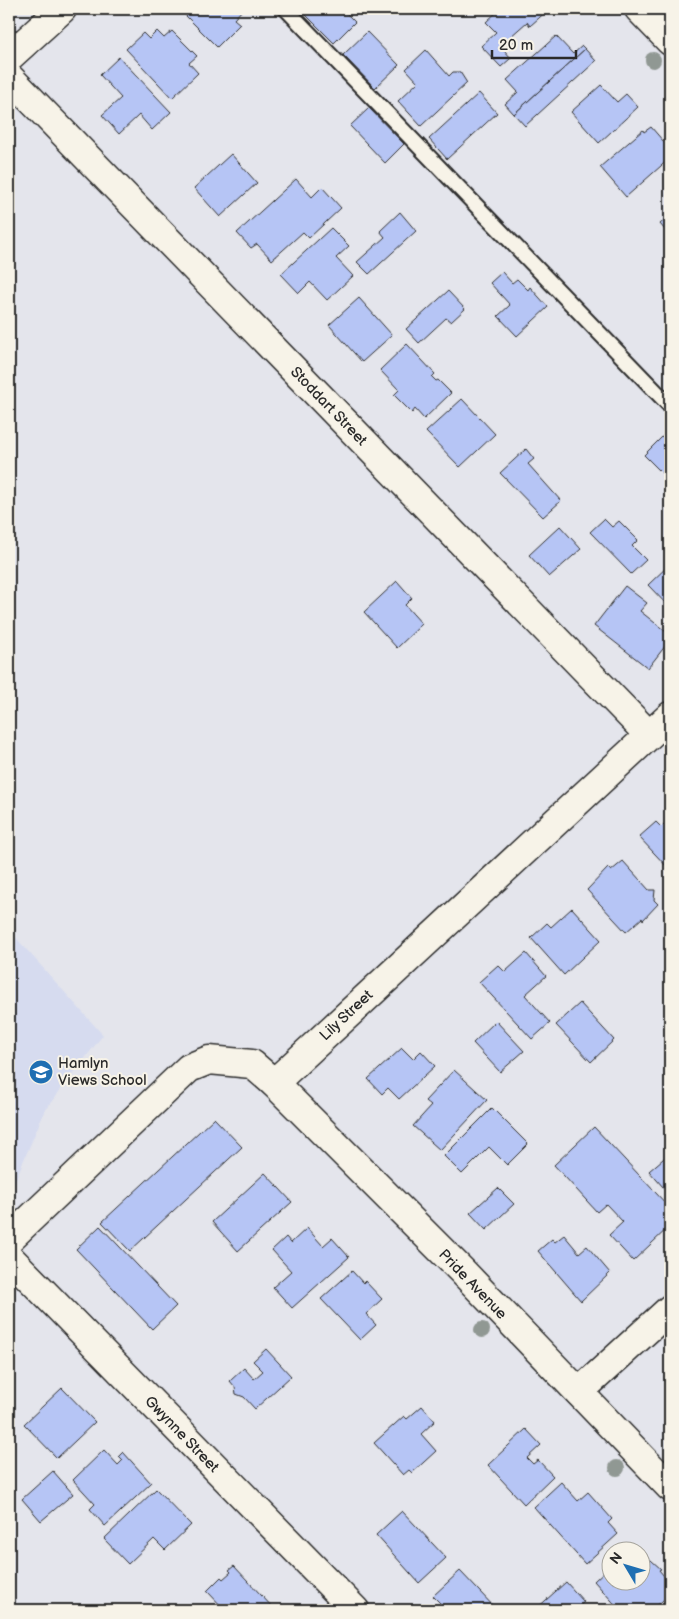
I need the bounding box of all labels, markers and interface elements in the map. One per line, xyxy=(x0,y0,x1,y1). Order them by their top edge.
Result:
scale bar xyxy=(492,28,575,60)
text: 20 m xyxy=(499,36,533,55)
street label: Stoddart Street xyxy=(286,363,371,450)
street label: Lily Street xyxy=(316,986,377,1045)
place label: Hamlyn Views School xyxy=(58,1054,147,1090)
school or university icon: Hamlyn Views School xyxy=(28,1059,54,1085)
street label: Pride Avenue xyxy=(434,1245,511,1323)
street label: Gwynne Street xyxy=(140,1392,223,1477)
north arrow xyxy=(602,1542,652,1592)
text: N xyxy=(606,1549,626,1568)

